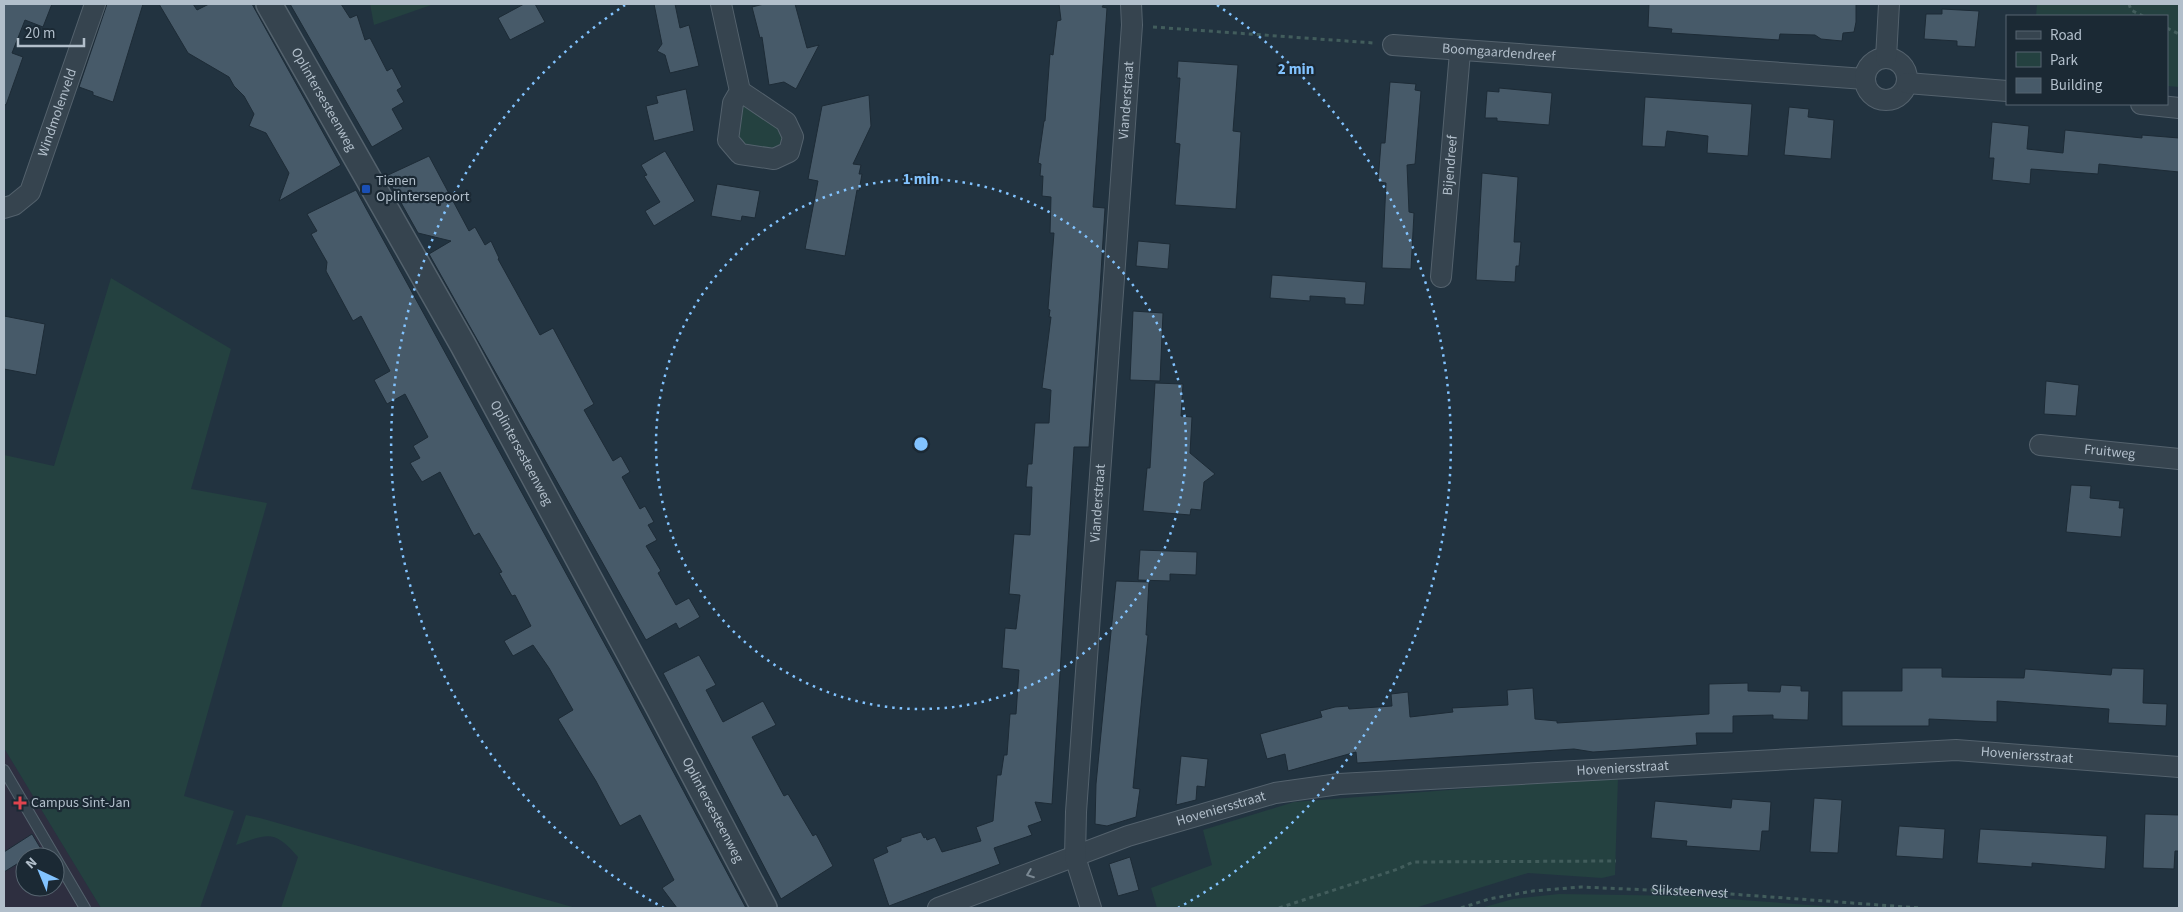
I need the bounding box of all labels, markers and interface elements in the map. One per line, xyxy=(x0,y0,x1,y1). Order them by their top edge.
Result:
scale bar xyxy=(18,15,84,47)
legend xyxy=(2006,15,2168,105)
text: 20 m xyxy=(25,23,55,44)
text: Road xyxy=(2050,25,2082,46)
street label: Boomgaardendreef xyxy=(1441,39,1557,67)
street label: Oplintersesteenweg xyxy=(286,44,361,155)
text: Park xyxy=(2050,50,2079,71)
text: 2 min xyxy=(1278,59,1314,80)
street label: Vianderstraat xyxy=(1114,60,1139,140)
street label: Windmolenveld xyxy=(33,66,82,159)
text: Building xyxy=(2050,75,2103,96)
street label: Bijendreef xyxy=(1438,134,1463,196)
text: 1 min xyxy=(903,169,939,190)
place label: Tienen Oplintersepoort xyxy=(376,171,470,207)
marker: Tienen Oplintersepoort xyxy=(360,183,372,195)
street label: Oplintersesteenweg xyxy=(485,397,558,509)
centre of rings xyxy=(912,435,930,453)
street label: Fruitweg xyxy=(2083,439,2136,465)
street label: Vianderstraat xyxy=(1085,463,1111,543)
street label: Hoveniersstraat xyxy=(1980,742,2074,769)
street label: Oplintersesteenweg xyxy=(677,754,748,866)
street label: Hoveniersstraat xyxy=(1576,756,1670,781)
street label: Hoveniersstraat xyxy=(1174,786,1268,831)
place label: Campus Sint-Jan xyxy=(31,793,130,813)
marker: Campus Sint-Jan xyxy=(13,796,27,810)
north arrow xyxy=(15,847,65,897)
text: N xyxy=(21,853,42,874)
one-way arrow xyxy=(1026,868,1035,878)
street label: Sliksteenvest xyxy=(1651,880,1729,904)

